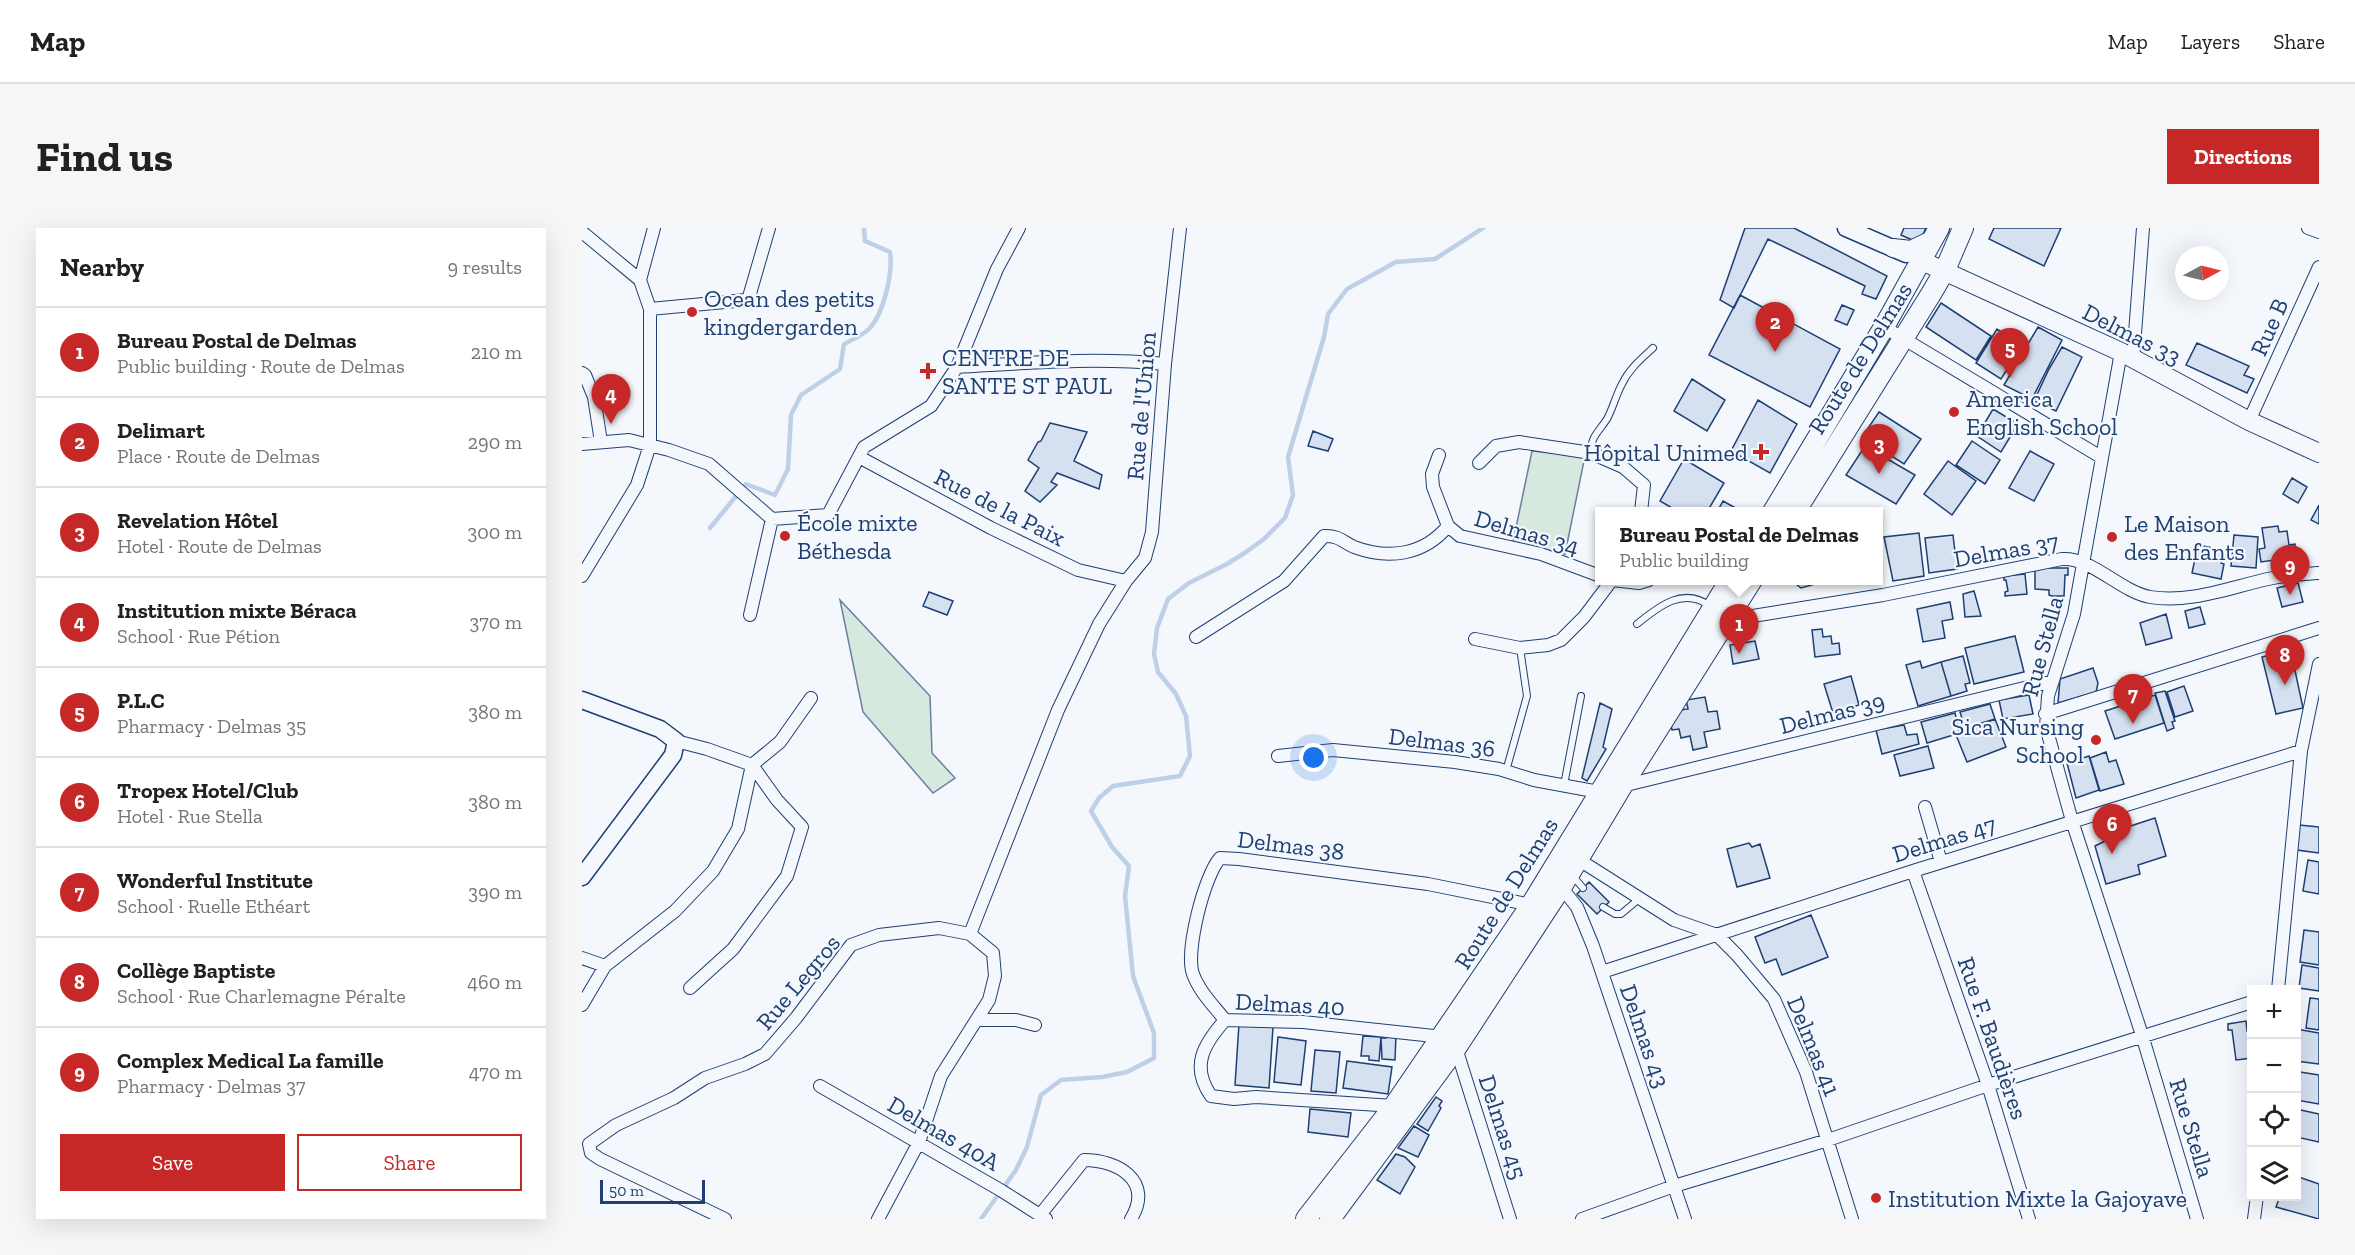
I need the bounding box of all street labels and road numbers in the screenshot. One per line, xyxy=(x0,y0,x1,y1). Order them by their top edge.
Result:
street label: Route de Delmas xyxy=(1802,277,1918,439)
street label: Rue B xyxy=(2244,294,2294,360)
street label: Delmas 33 xyxy=(2078,297,2186,371)
street label: Rue de l'Union xyxy=(1120,330,1162,481)
street label: Rue de la Paix xyxy=(930,462,1070,552)
street label: Delmas 34 xyxy=(1471,503,1583,561)
street label: Delmas 37 xyxy=(1951,527,2061,573)
street label: Rue Stella xyxy=(2015,592,2069,699)
street label: Delmas 39 xyxy=(1776,686,1888,740)
street label: Delmas 36 xyxy=(1387,721,1497,763)
street label: Delmas 47 xyxy=(1889,810,1999,868)
street label: Route de Delmas xyxy=(1448,812,1564,974)
street label: Delmas 38 xyxy=(1236,824,1346,866)
street label: Rue Legros xyxy=(750,928,846,1036)
street label: Rue F. Baudières xyxy=(1952,953,2034,1123)
street label: Delmas 43 xyxy=(1614,980,1676,1092)
street label: Delmas 40 xyxy=(1235,987,1345,1021)
street label: Delmas 41 xyxy=(1781,992,1847,1100)
street label: Delmas 45 xyxy=(1473,1071,1533,1183)
street label: Rue Stella xyxy=(2163,1075,2221,1182)
street label: Delmas 40A xyxy=(883,1089,1006,1177)

